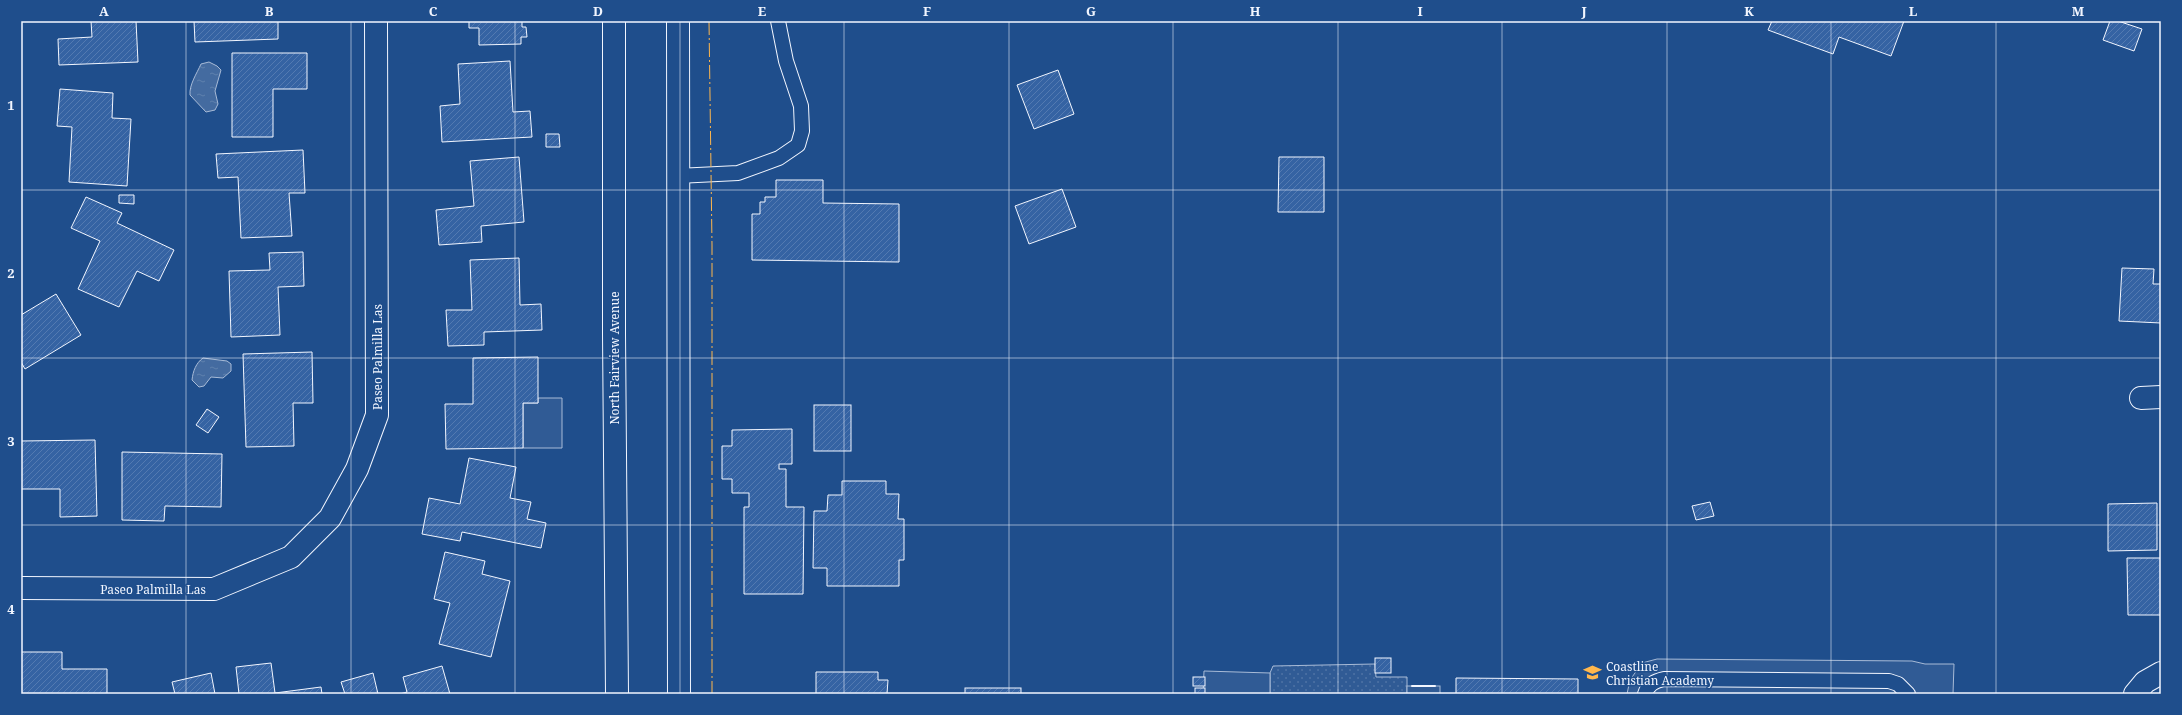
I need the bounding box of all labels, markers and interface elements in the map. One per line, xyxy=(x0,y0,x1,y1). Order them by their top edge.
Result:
text: A xyxy=(99,2,109,20)
text: B xyxy=(265,2,274,20)
text: C xyxy=(429,2,438,20)
text: D xyxy=(593,2,603,20)
text: E xyxy=(758,2,767,20)
text: F xyxy=(923,2,931,20)
text: G xyxy=(1086,2,1096,20)
text: H xyxy=(1250,2,1261,20)
text: I xyxy=(1417,2,1423,20)
text: J xyxy=(1580,2,1587,20)
text: K xyxy=(1744,2,1754,20)
text: L xyxy=(1909,2,1918,20)
text: M xyxy=(2072,2,2085,20)
text: 1 xyxy=(7,96,15,114)
text: 2 xyxy=(7,264,15,282)
street label: North Fairview Avenue xyxy=(606,291,623,425)
street label: Paseo Palmilla Las xyxy=(369,304,386,410)
text: 3 xyxy=(7,432,15,450)
street label: Paseo Palmilla Las xyxy=(100,581,206,598)
text: 4 xyxy=(7,600,15,618)
place label: Coastline Christian Academy xyxy=(1606,658,1714,689)
school or university icon: Coastline Christian Academy xyxy=(1583,663,1603,683)

